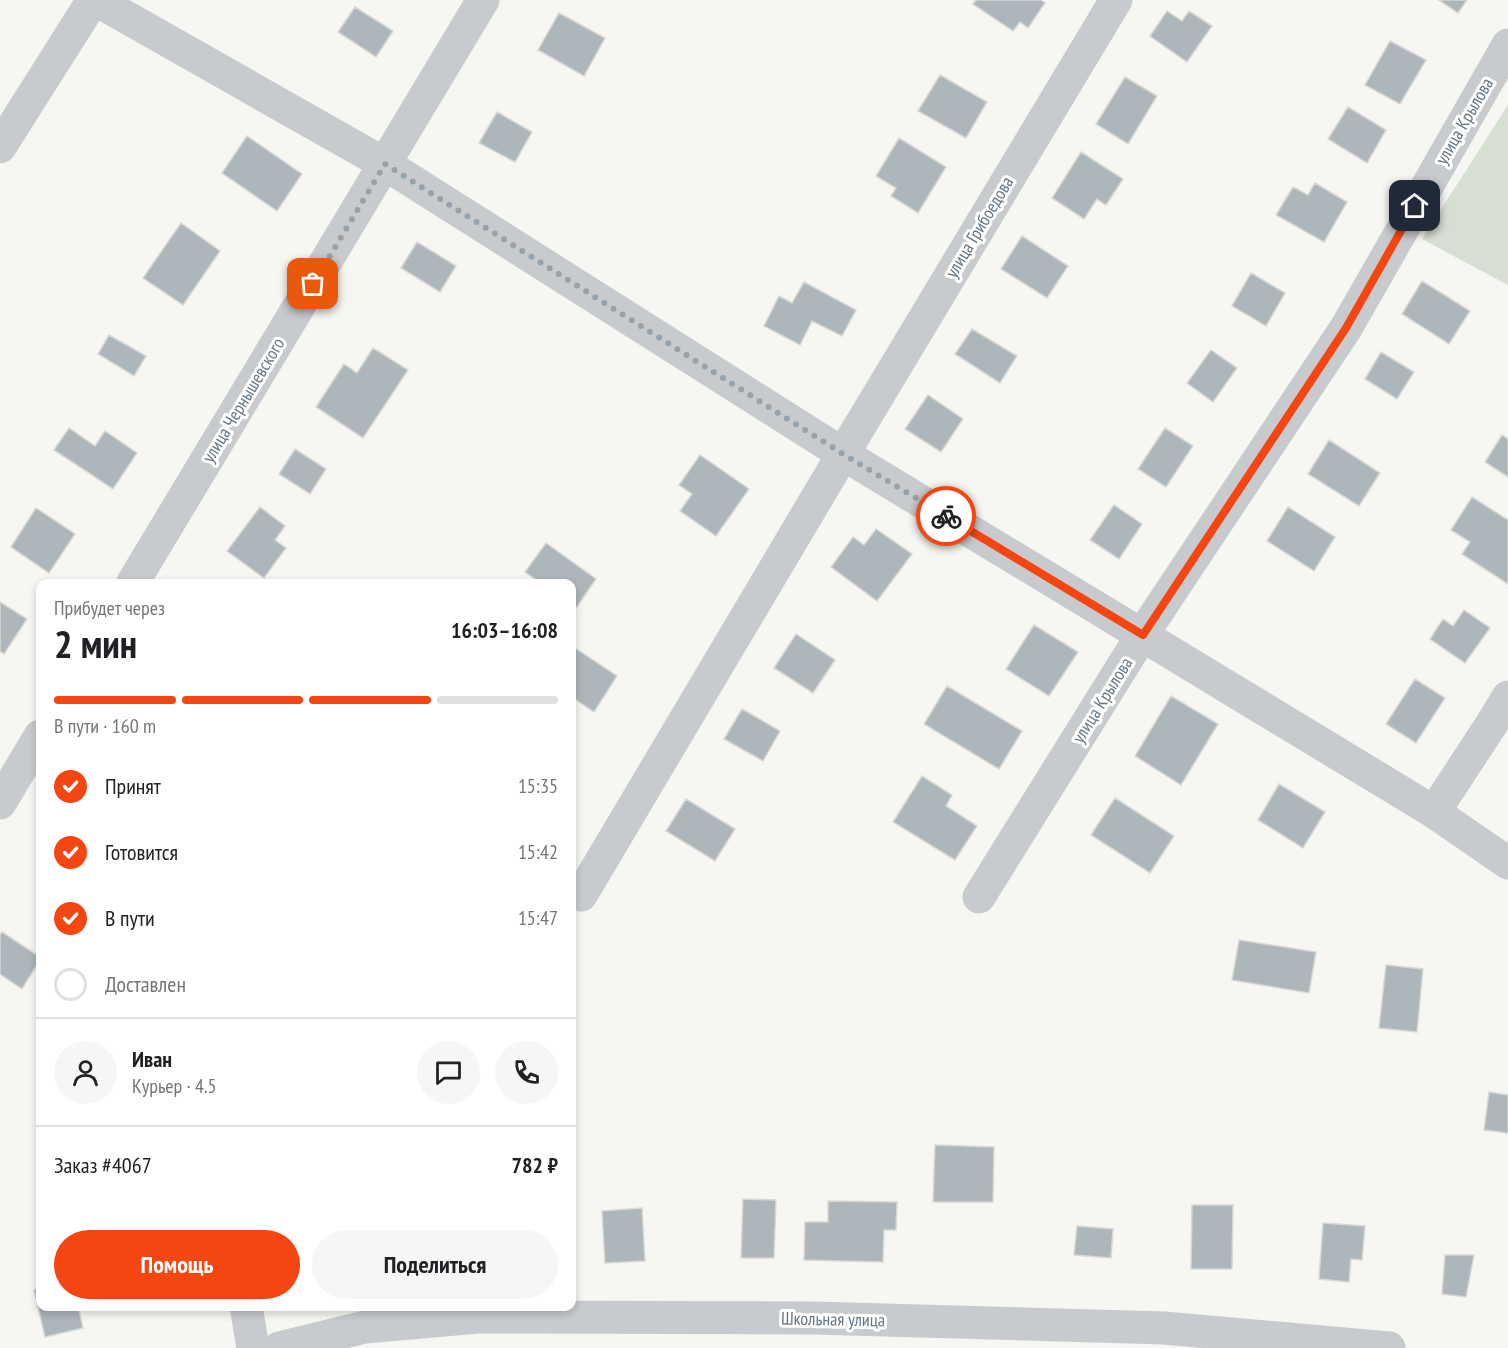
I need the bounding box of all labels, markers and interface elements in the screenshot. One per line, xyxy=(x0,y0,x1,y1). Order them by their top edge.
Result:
street label: улица Крылова xyxy=(1430,73,1498,169)
street label: улица Грибоедова xyxy=(940,172,1018,282)
pin xyxy=(1389,180,1440,231)
icon: home xyxy=(1398,189,1431,222)
pin xyxy=(287,258,338,309)
icon: bag xyxy=(296,267,329,300)
street label: улица Чернышевского xyxy=(197,333,289,467)
courier xyxy=(916,486,976,546)
icon: bike xyxy=(930,500,963,533)
text: Прибудет через xyxy=(54,595,165,621)
text: 16:03–16:08 xyxy=(451,616,558,644)
text: 2 мин xyxy=(54,618,137,669)
street label: улица Крылова xyxy=(1067,653,1137,747)
text: В пути · 160 m xyxy=(54,713,156,739)
icon: check xyxy=(54,770,87,803)
text: Принят xyxy=(105,772,161,800)
text: 15:35 xyxy=(518,773,558,799)
icon: check xyxy=(54,836,87,869)
text: Готовится xyxy=(105,838,178,866)
text: 15:42 xyxy=(518,839,558,865)
icon: check xyxy=(54,902,87,935)
text: В пути xyxy=(105,904,155,932)
text: 15:47 xyxy=(518,905,558,931)
text: Доставлен xyxy=(105,970,186,998)
button: person xyxy=(54,1041,117,1104)
button: chat xyxy=(417,1041,480,1104)
button: phone xyxy=(495,1041,558,1104)
text: Иван xyxy=(132,1045,172,1073)
text: Курьер · 4.5 xyxy=(132,1073,217,1099)
text: Заказ #4067 xyxy=(54,1151,152,1179)
text: 782 ₽ xyxy=(511,1151,558,1179)
button: Помощь xyxy=(54,1230,300,1299)
button: Поделиться xyxy=(312,1230,558,1299)
street label: Школьная улица xyxy=(781,1307,885,1331)

